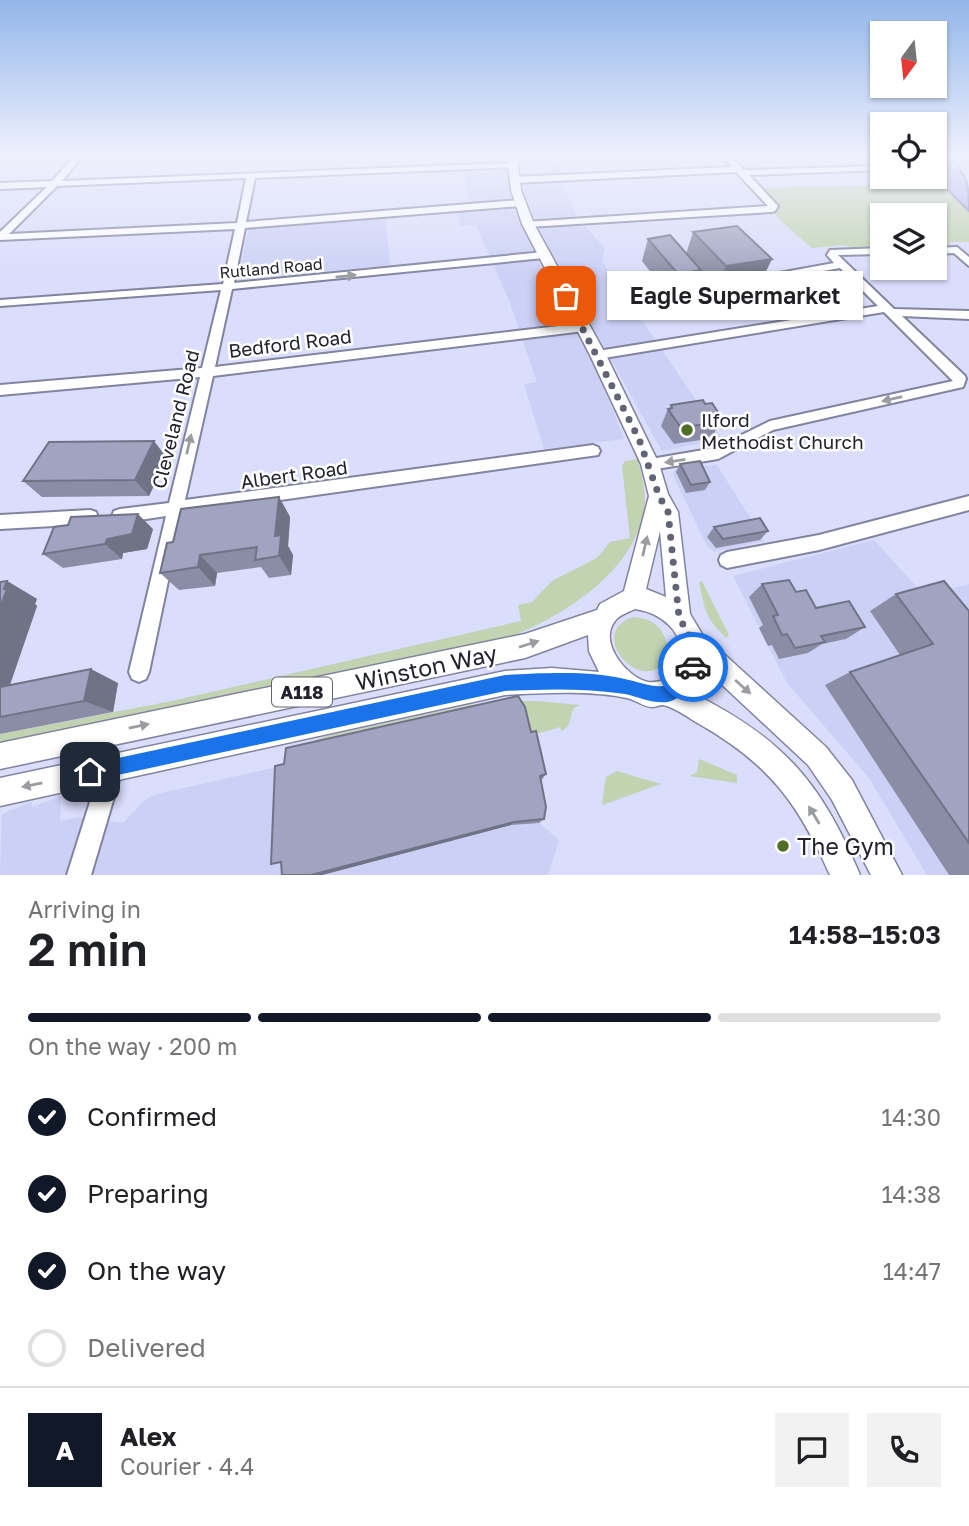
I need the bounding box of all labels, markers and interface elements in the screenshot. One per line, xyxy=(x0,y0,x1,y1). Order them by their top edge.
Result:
north arrow xyxy=(870,21,947,98)
map controls xyxy=(870,21,947,280)
button: locate xyxy=(870,112,947,189)
button: layers xyxy=(870,203,947,280)
street label: Rutland Road xyxy=(218,254,324,282)
pin xyxy=(536,266,596,326)
one-way arrow xyxy=(335,271,357,282)
callout: Eagle Supermarket xyxy=(608,272,864,320)
icon: bag xyxy=(547,277,585,315)
text: Eagle Supermarket xyxy=(630,281,841,309)
street label: Bedford Road xyxy=(227,324,353,362)
street label: Cleveland Road xyxy=(147,347,203,491)
one-way arrow xyxy=(881,393,903,404)
place label: Ilford Methodist Church xyxy=(701,408,864,453)
marker: Ilford Methodist Church xyxy=(679,422,695,438)
one-way arrow xyxy=(184,433,195,455)
street label: Albert Road xyxy=(239,455,349,493)
one-way arrow xyxy=(664,456,686,467)
one-way arrow xyxy=(640,535,651,557)
courier xyxy=(658,632,728,702)
street label: Winston Way xyxy=(353,638,499,696)
one-way arrow xyxy=(518,638,539,649)
icon: car xyxy=(674,648,712,686)
road number: A118 xyxy=(272,678,332,706)
one-way arrow xyxy=(734,679,752,695)
one-way arrow xyxy=(128,721,150,732)
pin xyxy=(60,742,120,802)
icon: home xyxy=(71,753,109,791)
one-way arrow xyxy=(21,779,43,790)
one-way arrow xyxy=(807,805,820,824)
place label: The Gym xyxy=(797,832,894,860)
marker: The Gym xyxy=(775,838,791,854)
text: Arriving in xyxy=(28,895,141,923)
text: 14:58–15:03 xyxy=(789,919,941,950)
text: 2 min xyxy=(28,921,148,976)
text: On the way · 200 m xyxy=(28,1032,237,1060)
icon: check xyxy=(28,1098,66,1136)
text: Confirmed xyxy=(87,1101,217,1132)
text: 14:30 xyxy=(881,1103,941,1131)
icon: check xyxy=(28,1175,66,1213)
text: Preparing xyxy=(87,1178,209,1209)
text: 14:38 xyxy=(881,1180,941,1208)
icon: check xyxy=(28,1252,66,1290)
text: On the way xyxy=(87,1255,226,1286)
text: 14:47 xyxy=(883,1257,941,1285)
text: Delivered xyxy=(87,1332,206,1363)
button: chat xyxy=(775,1413,849,1487)
button: phone xyxy=(867,1413,941,1487)
text: Alex xyxy=(120,1421,177,1452)
text: A xyxy=(56,1435,74,1466)
text: Courier · 4.4 xyxy=(120,1452,254,1480)

